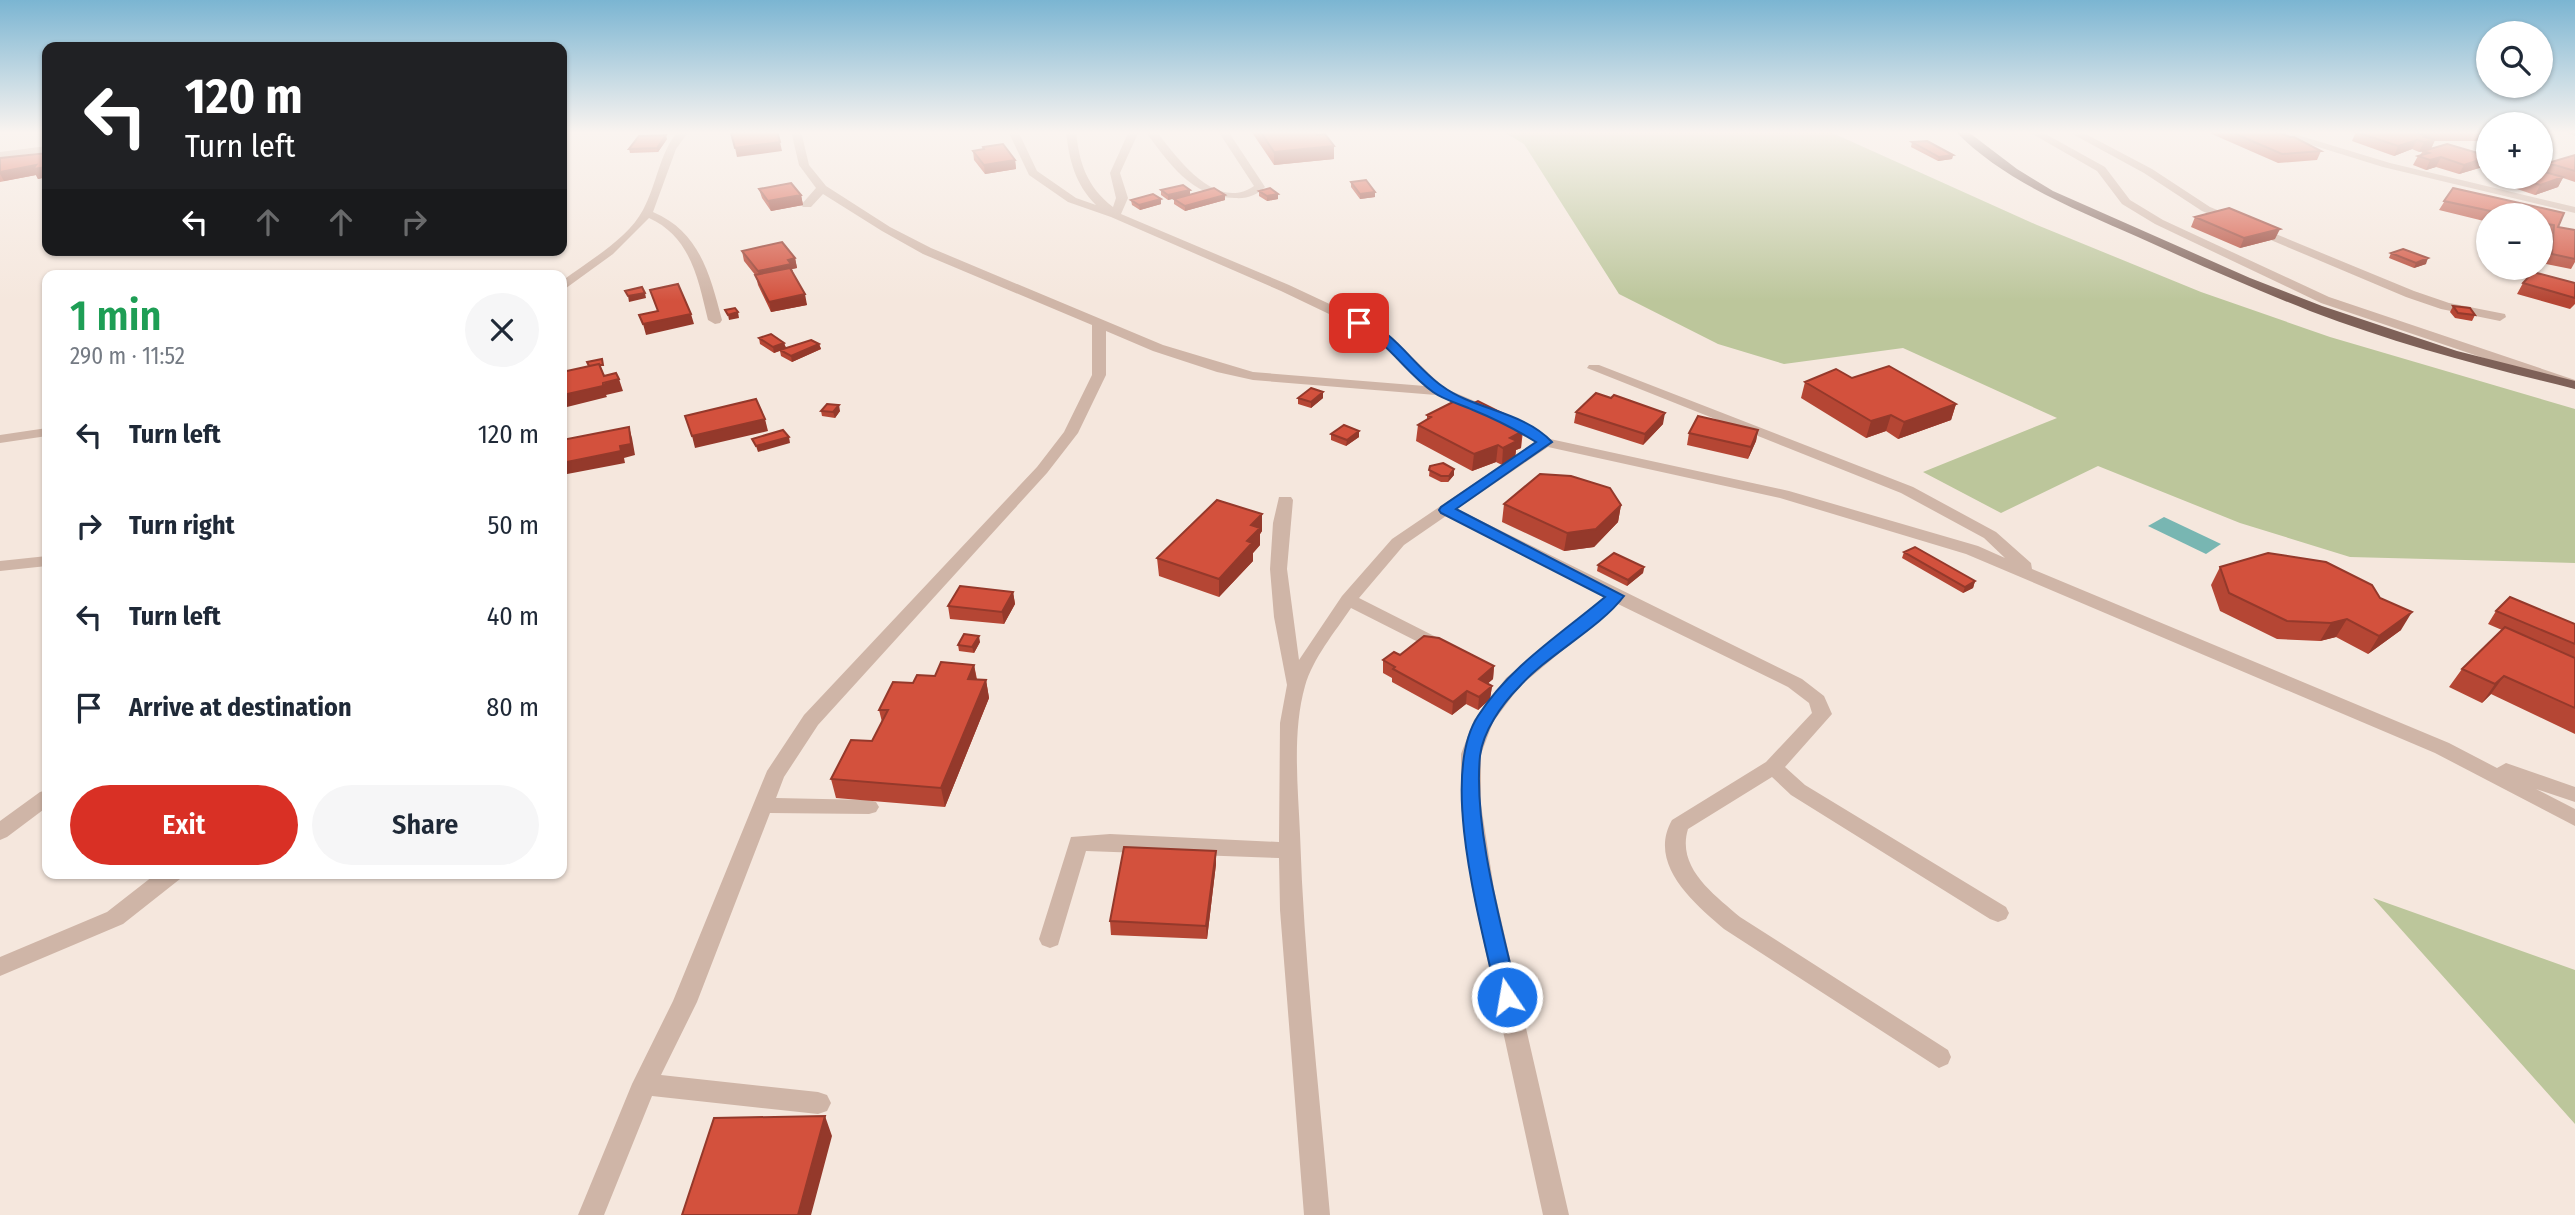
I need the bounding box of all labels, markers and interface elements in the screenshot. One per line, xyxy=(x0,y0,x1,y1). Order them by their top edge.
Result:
map controls xyxy=(2476,21,2553,280)
button: search xyxy=(2476,21,2553,98)
text: 120 m xyxy=(185,67,303,126)
icon: left xyxy=(70,70,161,161)
button: + xyxy=(2476,112,2553,189)
text: Turn left xyxy=(185,127,295,165)
icon: left xyxy=(176,203,214,241)
icon: ahead xyxy=(249,203,287,241)
icon: ahead xyxy=(322,203,360,241)
icon: right xyxy=(395,203,433,241)
button: − xyxy=(2476,203,2553,280)
text: 1 min xyxy=(70,291,161,341)
button: close xyxy=(465,293,539,367)
pin xyxy=(1329,293,1389,353)
icon: arrive xyxy=(1340,304,1378,342)
text: 290 m · 11:52 xyxy=(70,342,185,370)
icon: left xyxy=(70,416,108,454)
text: Turn left xyxy=(129,419,221,450)
text: 120 m xyxy=(478,419,539,450)
icon: right xyxy=(70,507,108,545)
text: Turn right xyxy=(129,510,235,541)
text: 50 m xyxy=(487,510,539,541)
icon: left xyxy=(70,598,108,636)
text: Turn left xyxy=(129,601,221,632)
text: 40 m xyxy=(487,601,539,632)
icon: arrive xyxy=(70,689,108,727)
text: Arrive at destination xyxy=(129,692,352,723)
text: 80 m xyxy=(486,692,539,723)
button: Exit xyxy=(70,785,298,865)
button: Share xyxy=(312,785,539,865)
position arrow xyxy=(1470,960,1544,1034)

